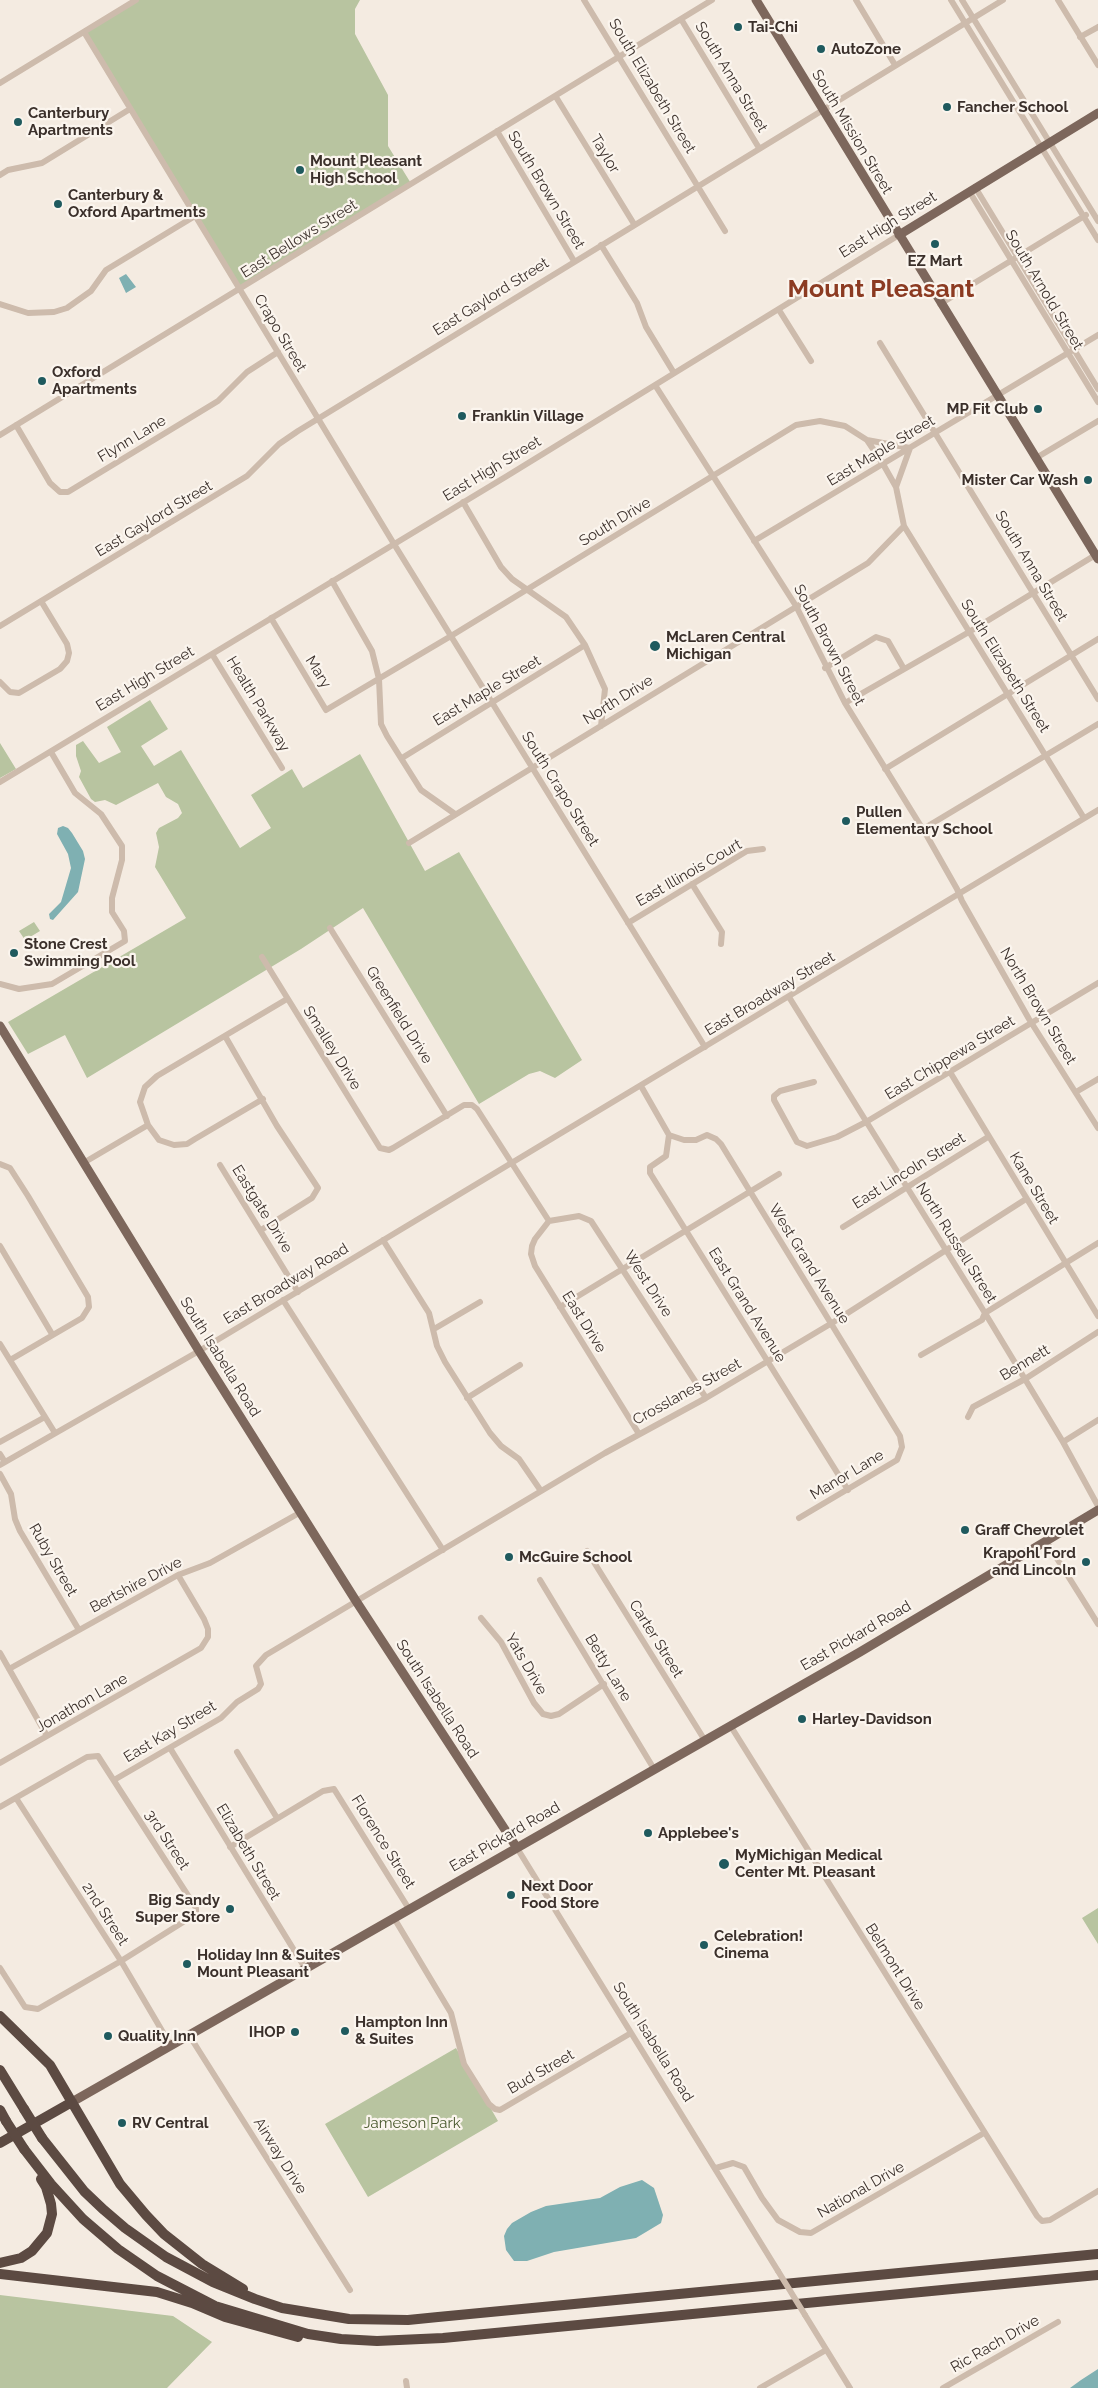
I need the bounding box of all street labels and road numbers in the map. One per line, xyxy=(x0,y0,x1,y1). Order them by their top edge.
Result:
street label: South Elizabeth Street xyxy=(605,15,699,157)
street label: South Anna Street xyxy=(691,18,771,136)
street label: South Mission Street xyxy=(808,67,896,197)
street label: South Brown Street xyxy=(504,128,588,252)
street label: Taylor xyxy=(586,131,624,177)
street label: East High Street xyxy=(836,188,940,262)
street label: East Bellows Street xyxy=(238,196,360,282)
street label: South Arnold Street xyxy=(1001,227,1087,353)
street label: East Gaylord Street xyxy=(430,254,552,340)
street label: Crapo Street xyxy=(250,291,310,375)
street label: Flynn Lane xyxy=(95,412,169,466)
street label: East Maple Street xyxy=(824,412,938,490)
street label: East High Street xyxy=(440,433,544,505)
street label: East Gaylord Street xyxy=(92,477,216,561)
street label: South Drive xyxy=(576,494,654,550)
street label: South Anna Street xyxy=(991,507,1071,625)
street label: South Brown Street xyxy=(789,581,869,709)
street label: South Elizabeth Street xyxy=(957,596,1053,736)
street label: East High Street xyxy=(93,643,197,715)
street label: East Maple Street xyxy=(430,652,544,730)
street label: Health Parkway xyxy=(222,653,294,755)
street label: Mary xyxy=(301,653,335,691)
street label: North Drive xyxy=(580,671,656,729)
street label: South Crapo Street xyxy=(517,728,603,850)
street label: East Illinois Court xyxy=(633,835,745,911)
street label: North Brown Street xyxy=(996,944,1080,1068)
street label: East Broadway Street xyxy=(702,948,838,1040)
street label: Greenfield Drive xyxy=(362,963,436,1067)
street label: Smalley Drive xyxy=(299,1003,365,1093)
street label: East Chippewa Street xyxy=(882,1012,1018,1104)
street label: East Lincoln Street xyxy=(849,1129,969,1213)
street label: Kane Street xyxy=(1005,1149,1063,1227)
street label: Eastgate Drive xyxy=(228,1162,296,1256)
street label: North Russell Street xyxy=(912,1179,1000,1307)
street label: West Grand Avenue xyxy=(765,1201,853,1327)
street label: East Broadway Road xyxy=(220,1240,352,1328)
street label: East Grand Avenue xyxy=(704,1244,790,1366)
street label: West Drive xyxy=(620,1247,676,1321)
street label: East Drive xyxy=(558,1288,610,1356)
street label: South Isabella Road xyxy=(176,1294,264,1420)
street label: Bennett xyxy=(997,1341,1053,1385)
street label: Crosslanes Street xyxy=(630,1355,744,1429)
street label: Manor Lane xyxy=(807,1446,887,1504)
street label: Ruby Street xyxy=(25,1520,81,1600)
street label: Bertshire Drive xyxy=(87,1553,185,1617)
street label: Carter Street xyxy=(625,1597,687,1681)
street label: East Pickard Road xyxy=(798,1597,914,1675)
street label: Yats Drive xyxy=(501,1630,551,1698)
street label: Betty Lane xyxy=(581,1631,635,1705)
street label: South Isabella Road xyxy=(392,1636,482,1762)
street label: Jonathon Lane xyxy=(33,1670,131,1736)
street label: East Kay Street xyxy=(121,1697,219,1767)
street label: Florence Street xyxy=(347,1792,419,1892)
street label: East Pickard Road xyxy=(447,1798,563,1876)
street label: Elizabeth Street xyxy=(212,1801,284,1903)
street label: 3rd Street xyxy=(141,1807,193,1873)
street label: 2nd Street xyxy=(78,1879,132,1949)
street label: Belmont Drive xyxy=(861,1920,929,2014)
street label: South Isabella Road xyxy=(609,1979,697,2105)
street label: Bud Street xyxy=(505,2046,577,2098)
street label: Airway Drive xyxy=(249,2115,311,2197)
street label: National Drive xyxy=(814,2158,908,2222)
street label: Ric Rach Drive xyxy=(947,2311,1043,2377)

